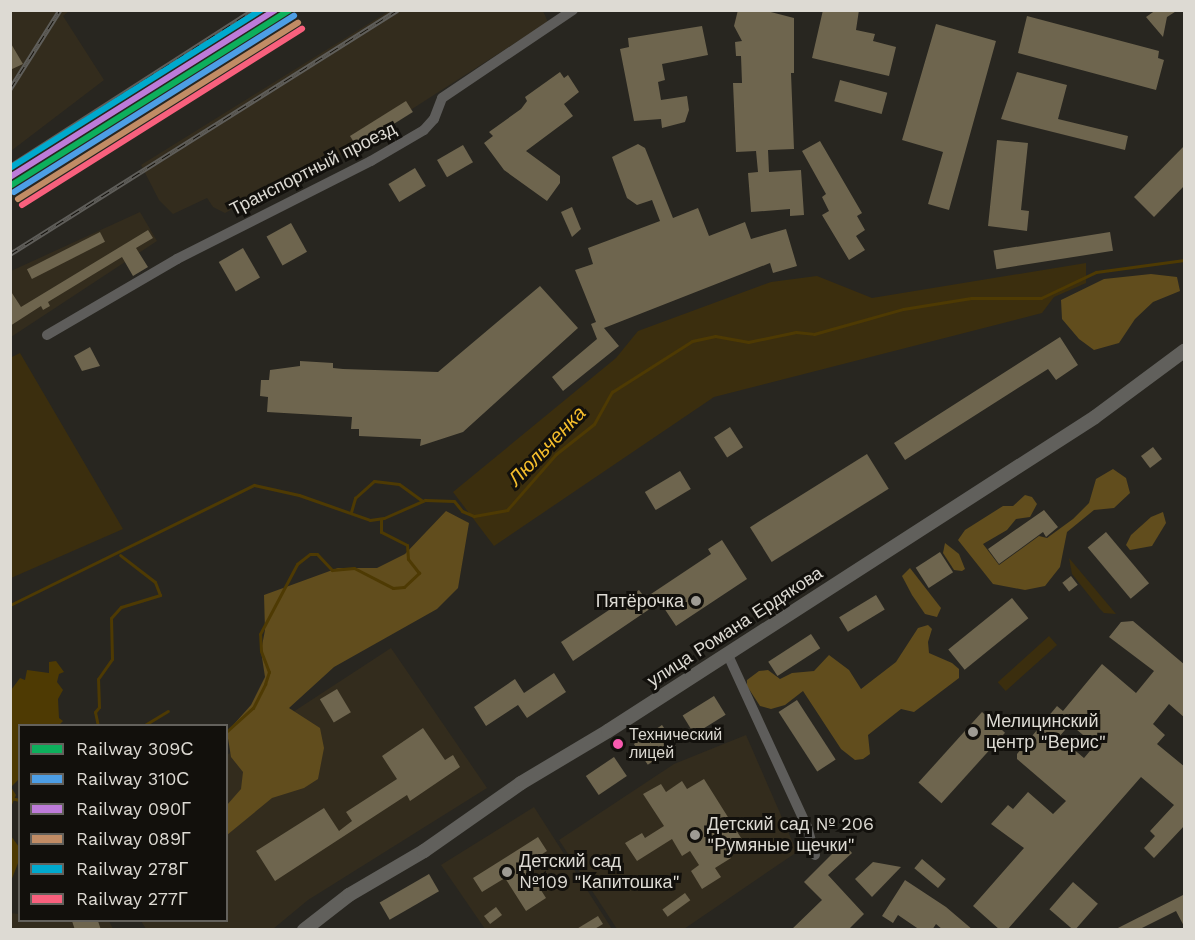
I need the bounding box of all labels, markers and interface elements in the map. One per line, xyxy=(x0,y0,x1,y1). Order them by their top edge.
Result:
street label: Транспортный проезд xyxy=(226,118,400,220)
water label: Люльченка xyxy=(503,401,591,491)
street label: улица Романа Ердякова xyxy=(643,562,827,692)
place label: Пятёрочка xyxy=(596,590,684,612)
marker: Пятёрочка xyxy=(689,594,703,608)
place label: Мелицинский центр "Верис" xyxy=(986,711,1106,754)
marker: Мелицинский центр "Верис" xyxy=(964,723,982,741)
legend xyxy=(18,724,228,922)
place label: Технический лицей xyxy=(629,725,722,763)
text: Railway 309С xyxy=(76,738,193,759)
marker: Технический лицей xyxy=(612,738,624,750)
text: Railway 310С xyxy=(76,768,189,789)
text: Railway 090Г xyxy=(76,798,191,819)
place label: Детский сад № 206 "Румяные щечки" xyxy=(707,814,874,856)
text: Railway 089Г xyxy=(76,828,191,849)
marker: Детский сад № 206 "Румяные щечки" xyxy=(688,828,702,842)
place label: Детский сад №109 "Капитошка" xyxy=(519,851,680,894)
text: Railway 278Г xyxy=(76,858,188,879)
marker: Детский сад №109 "Капитошка" xyxy=(500,865,514,879)
text: Railway 277Г xyxy=(76,888,188,909)

